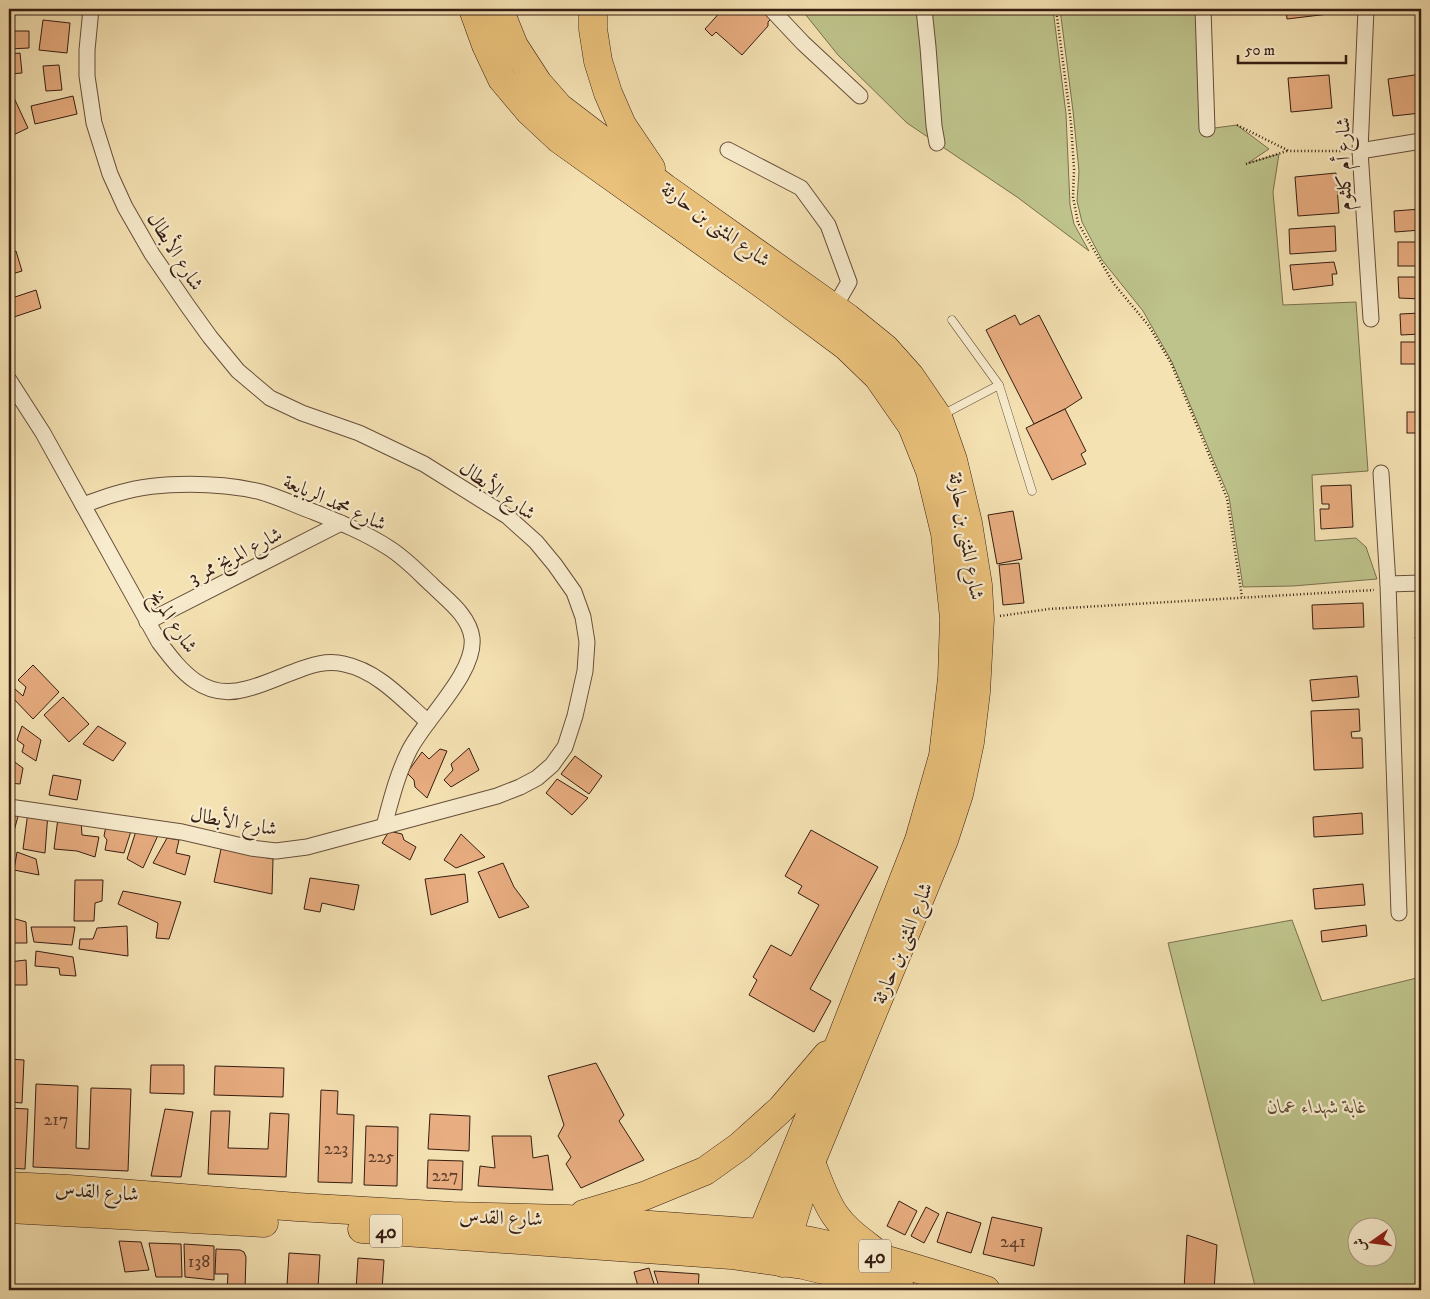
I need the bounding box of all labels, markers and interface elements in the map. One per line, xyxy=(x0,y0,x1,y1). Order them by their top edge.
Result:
scale bar xyxy=(1238,32,1345,64)
text: 50 m xyxy=(1245,41,1275,60)
street label: شارع أم كلثوم xyxy=(1328,117,1362,211)
street label: شارع المثنى بن حارثة xyxy=(653,177,775,277)
street label: شارع الأبطال xyxy=(138,206,212,298)
street label: شارع الأبطال xyxy=(452,453,543,530)
street label: شارع محمد الربايعة xyxy=(277,469,390,541)
street label: شارع المثنى بن حارثة xyxy=(938,470,989,603)
street label: شارع المريخ ممر 3 xyxy=(184,522,289,594)
street label: شارع المريخ xyxy=(140,586,202,660)
street label: شارع الأبطال xyxy=(188,799,280,846)
street label: شارع المثنى بن حارثة xyxy=(868,879,943,1010)
park label: غابة شهداء عمان xyxy=(1267,1095,1367,1120)
house number: 217 xyxy=(44,1109,68,1131)
house number: 223 xyxy=(324,1138,348,1160)
house number: 225 xyxy=(368,1146,394,1168)
house number: 227 xyxy=(432,1165,458,1187)
street label: شارع القدس xyxy=(54,1177,140,1212)
street label: شارع القدس xyxy=(459,1205,543,1236)
road number: 40 xyxy=(370,1214,402,1248)
north arrow xyxy=(1348,1216,1398,1266)
house number: 241 xyxy=(1000,1231,1026,1253)
text: ش xyxy=(1350,1236,1371,1254)
road number: 40 xyxy=(859,1240,891,1272)
house number: 138 xyxy=(188,1251,210,1273)

